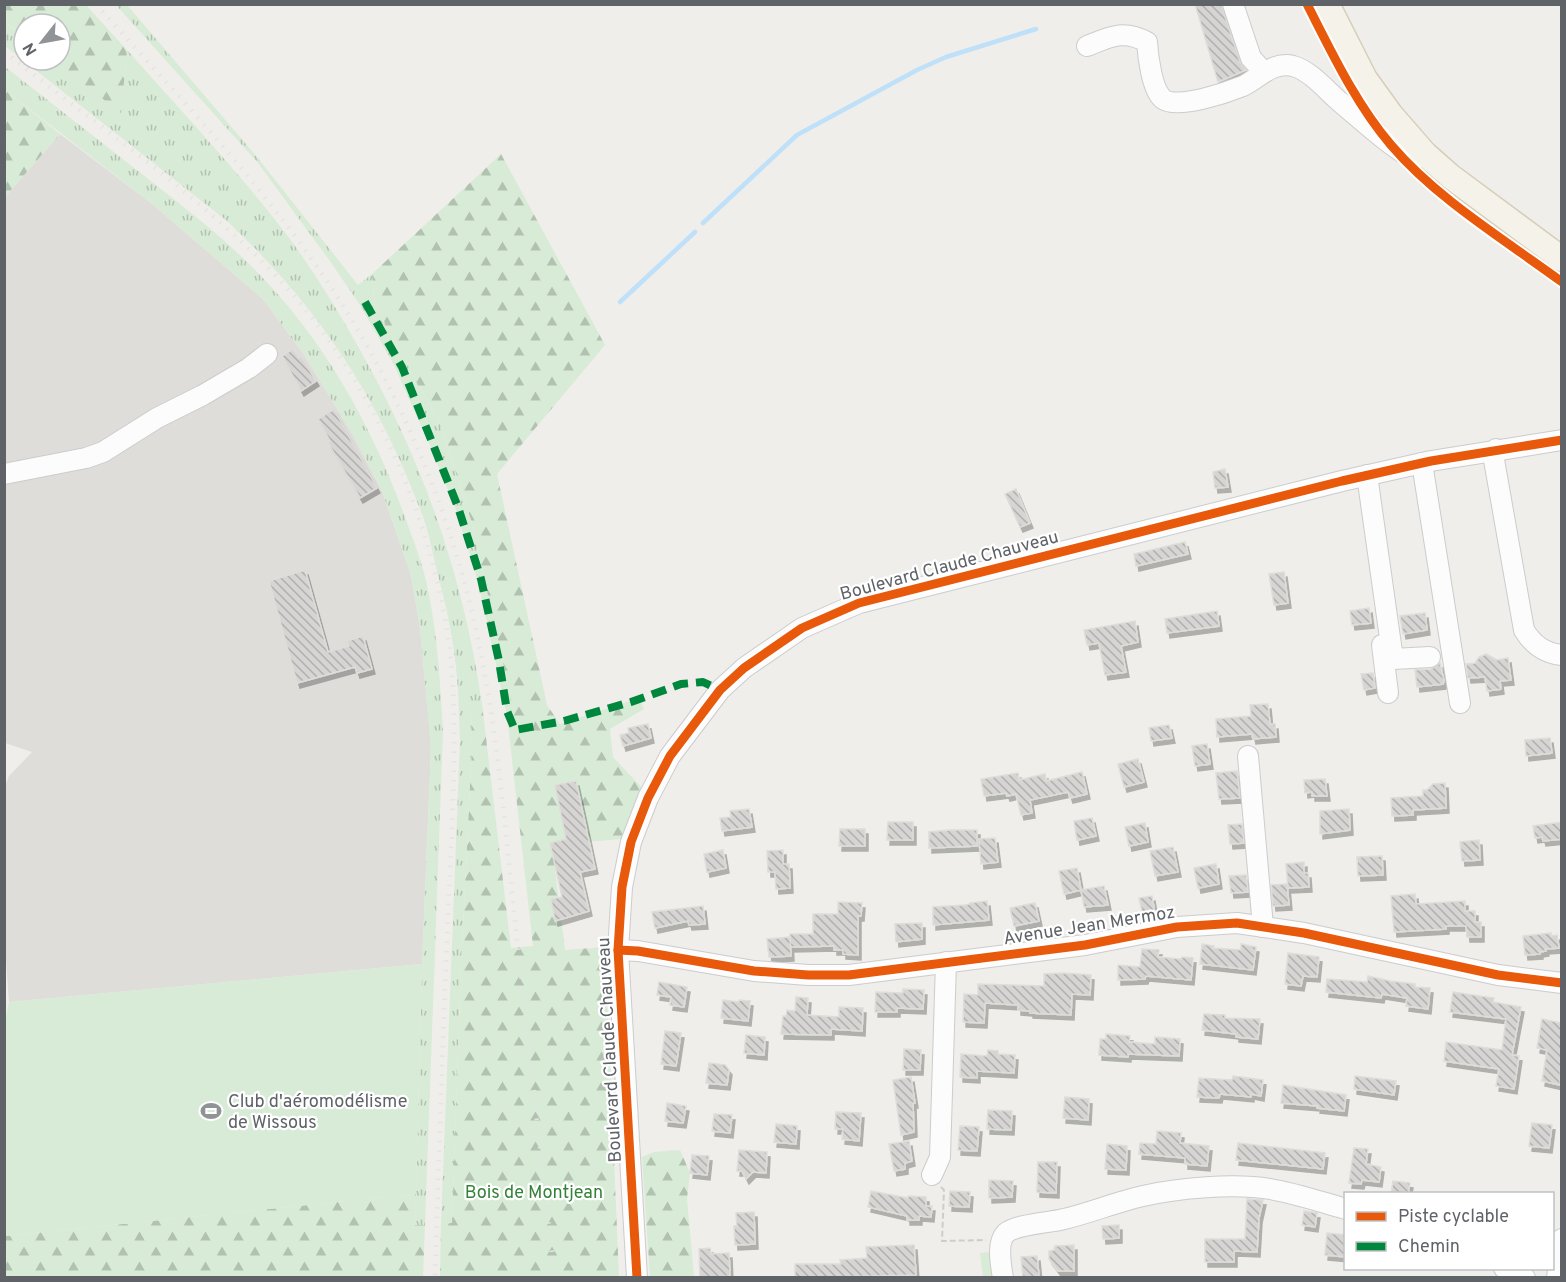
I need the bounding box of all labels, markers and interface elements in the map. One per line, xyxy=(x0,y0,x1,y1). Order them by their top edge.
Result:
north arrow xyxy=(12,12,72,72)
text: N xyxy=(19,39,42,59)
street label: Boulevard Claude Chauveau xyxy=(837,526,1061,607)
street label: Avenue Jean Mermoz xyxy=(1002,902,1177,951)
street label: Boulevard Claude Chauveau xyxy=(593,937,628,1163)
place label: Club d'aéromodélisme de Wissous xyxy=(228,1091,407,1135)
sports icon: Club d'aéromodélisme de Wissous xyxy=(199,1099,223,1123)
park label: Bois de Montjean xyxy=(465,1182,603,1205)
legend xyxy=(1344,1192,1554,1270)
text: Piste cyclable xyxy=(1398,1206,1509,1229)
text: Chemin xyxy=(1398,1236,1460,1259)

